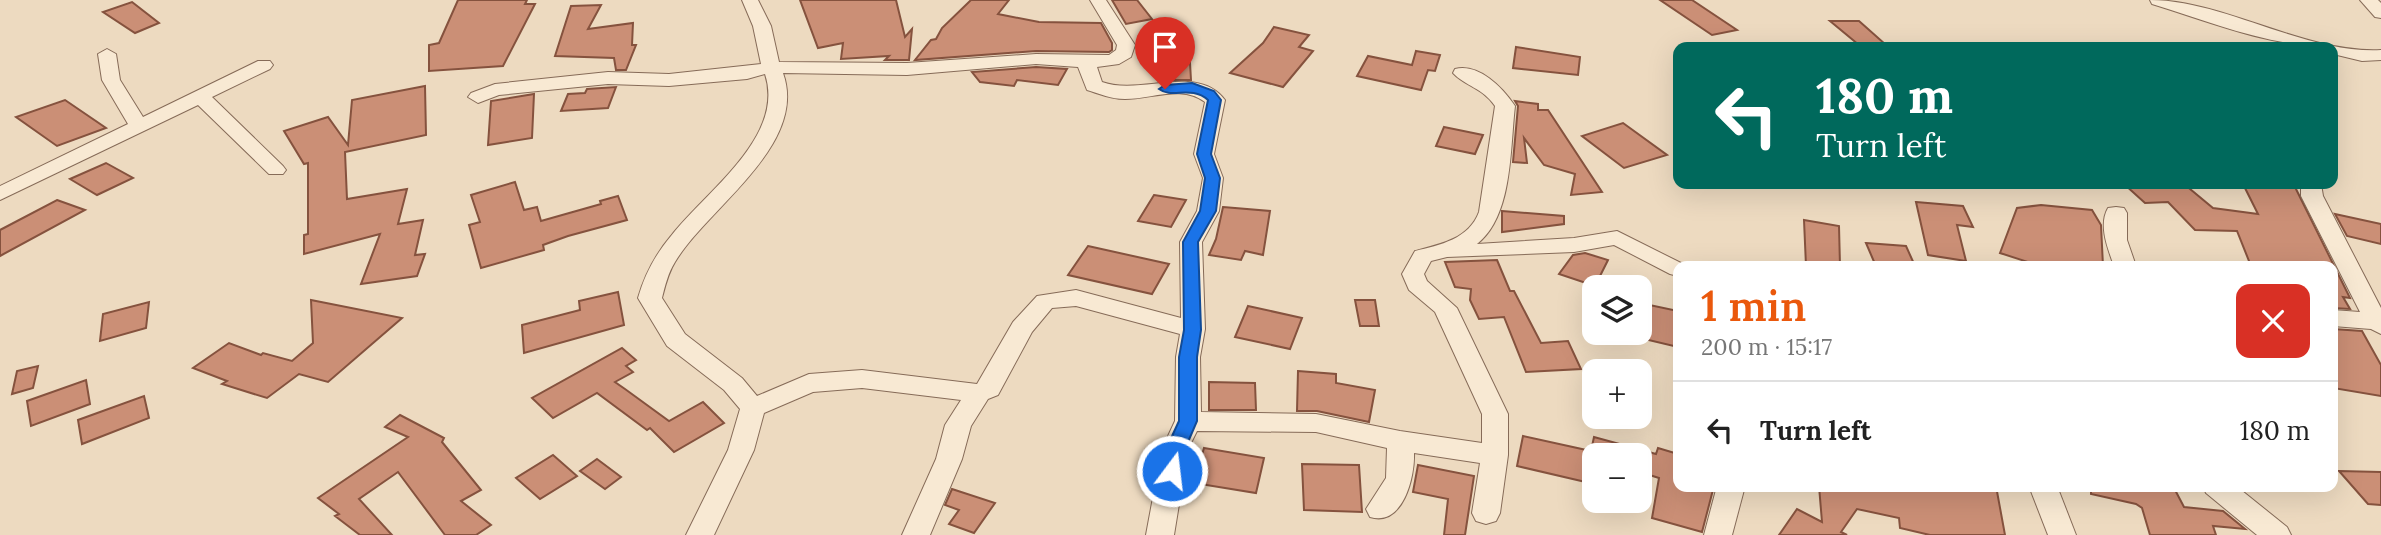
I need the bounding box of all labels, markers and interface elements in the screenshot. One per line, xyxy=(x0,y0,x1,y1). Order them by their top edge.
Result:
pin xyxy=(1135,17,1195,89)
icon: arrive xyxy=(1146,28,1184,66)
text: 180 m xyxy=(1816,64,1953,126)
icon: left xyxy=(1701,70,1792,161)
text: Turn left xyxy=(1816,125,1946,166)
map controls xyxy=(1582,275,1652,513)
button: layers xyxy=(1582,275,1652,345)
text: 1 min xyxy=(1701,279,1806,333)
button: close xyxy=(2236,284,2310,358)
text: 200 m · 15:17 xyxy=(1701,332,1832,361)
button: + xyxy=(1582,359,1652,429)
icon: left xyxy=(1701,411,1739,449)
text: Turn left xyxy=(1760,414,1871,447)
text: 180 m xyxy=(2240,414,2310,447)
position arrow xyxy=(1135,434,1209,508)
button: − xyxy=(1582,443,1652,513)

